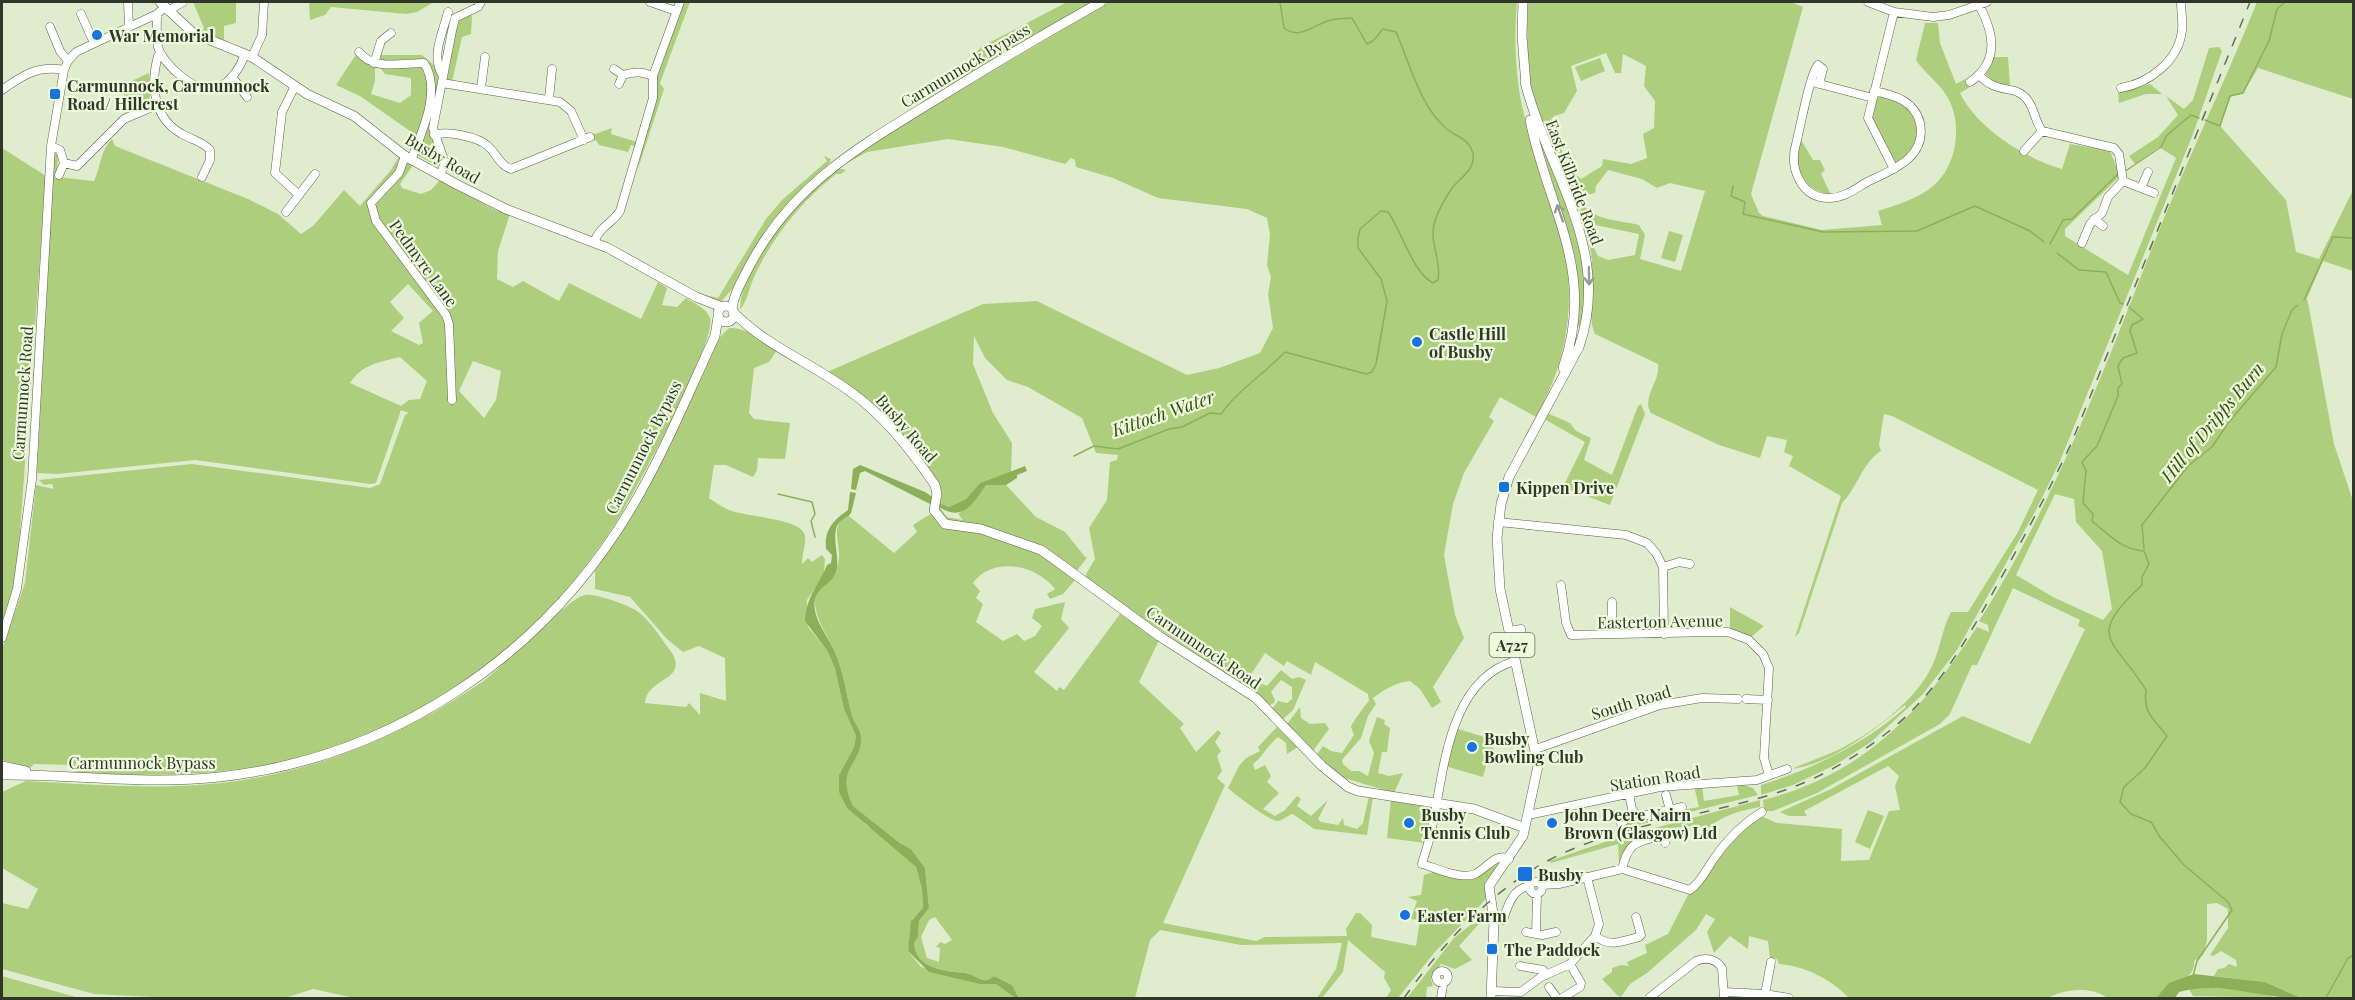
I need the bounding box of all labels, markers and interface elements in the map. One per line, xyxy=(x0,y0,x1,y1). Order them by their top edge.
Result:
street label: Carmunnock Bypass xyxy=(896,18,1034,112)
place label: War Memorial xyxy=(108,25,214,46)
marker: War Memorial xyxy=(90,28,104,42)
place label: Carmunnock, Carmunnock Road/ Hillcrest xyxy=(67,75,270,114)
marker: Carmunnock, Carmunnock Road/ Hillcrest xyxy=(48,87,62,101)
street label: East Kilbride Road xyxy=(1541,116,1609,248)
street label: Busby Road xyxy=(402,128,484,188)
one-way arrow xyxy=(1553,204,1564,223)
street label: Pedmyre Lane xyxy=(385,215,463,311)
one-way arrow xyxy=(1583,266,1594,286)
place label: Castle Hill of Busby xyxy=(1429,323,1506,362)
street label: Carmunnock Road xyxy=(7,325,37,461)
marker: Castle Hill of Busby xyxy=(1410,335,1424,349)
water label: Hill of Dripps Burn xyxy=(2154,357,2269,488)
street label: Carmunnock Bypass xyxy=(600,377,686,517)
water label: Kittoch Water xyxy=(1108,384,1219,442)
street label: Busby Road xyxy=(872,390,942,466)
place label: Kippen Drive xyxy=(1516,477,1614,498)
marker: Kippen Drive xyxy=(1497,480,1511,494)
street label: Carmunnock Road xyxy=(1142,601,1266,693)
street label: Easterton Avenue xyxy=(1597,609,1723,633)
road number: A727 xyxy=(1490,633,1534,657)
street label: South Road xyxy=(1589,680,1673,724)
place label: Busby Bowling Club xyxy=(1484,728,1583,767)
marker: Busby Bowling Club xyxy=(1465,740,1479,754)
street label: Carmunnock Bypass xyxy=(68,752,216,773)
street label: Station Road xyxy=(1608,760,1702,796)
place label: Busby Tennis Club xyxy=(1421,804,1510,843)
place label: John Deere Nairn Brown (Glasgow) Ltd xyxy=(1563,804,1718,843)
marker: Busby Tennis Club xyxy=(1402,816,1416,830)
marker: John Deere Nairn Brown (Glasgow) Ltd xyxy=(1545,816,1559,830)
place label: Busby xyxy=(1538,864,1584,885)
marker: Busby xyxy=(1516,865,1534,883)
place label: Easter Farm xyxy=(1417,905,1507,926)
marker: Easter Farm xyxy=(1398,908,1412,922)
place label: The Paddock xyxy=(1504,939,1601,960)
marker: The Paddock xyxy=(1485,942,1499,956)

